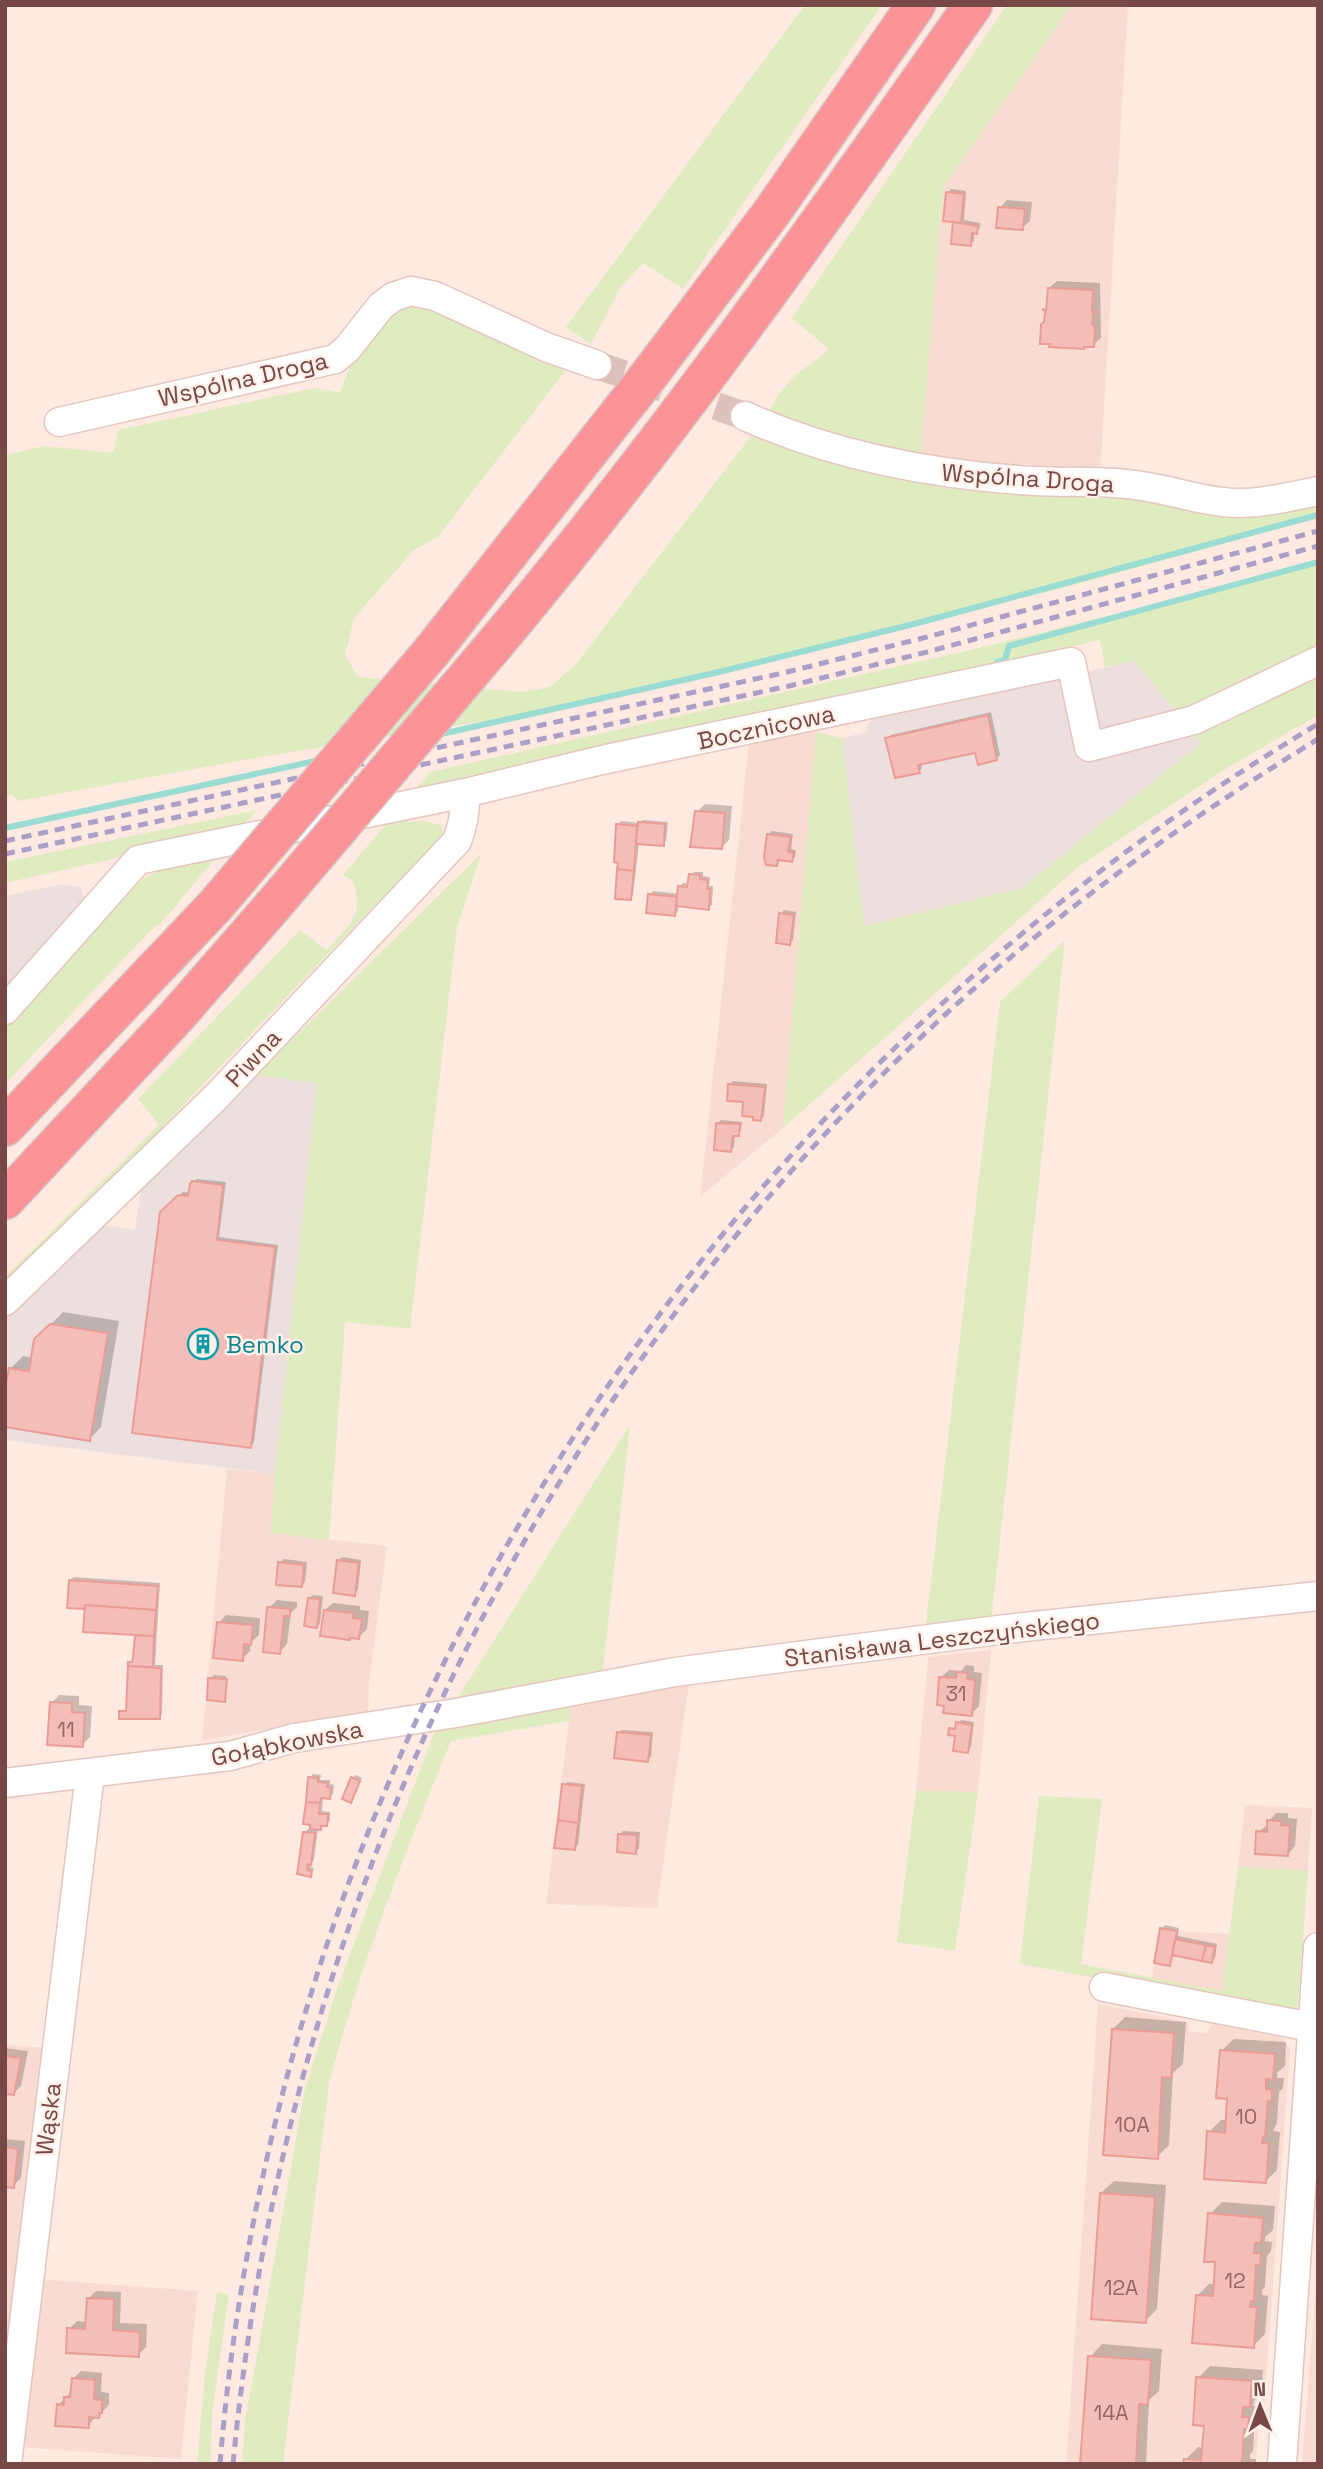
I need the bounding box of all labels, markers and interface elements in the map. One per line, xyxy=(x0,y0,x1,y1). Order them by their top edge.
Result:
street label: Wspólna Droga xyxy=(155,344,331,414)
street label: Wspólna Droga xyxy=(941,457,1116,500)
street label: Bocznicowa xyxy=(695,697,838,757)
street label: Piwna xyxy=(218,1022,288,1093)
building icon: Bemko xyxy=(186,1327,220,1361)
place label: Bemko xyxy=(226,1329,304,1360)
street label: Stanisława Leszczyńskiego xyxy=(782,1604,1102,1674)
house number: 31 xyxy=(945,1680,967,1707)
street label: Gołąbkowska xyxy=(209,1713,366,1773)
house number: 11 xyxy=(57,1716,75,1743)
street label: Wąska xyxy=(28,2080,68,2157)
house number: 10 xyxy=(1235,2103,1257,2130)
house number: 10A xyxy=(1114,2111,1150,2138)
house number: 12 xyxy=(1224,2267,1246,2294)
house number: 12A xyxy=(1104,2274,1138,2301)
north arrow xyxy=(1225,2371,1295,2441)
text: N xyxy=(1253,2377,1266,2402)
house number: 14A xyxy=(1093,2399,1129,2426)

